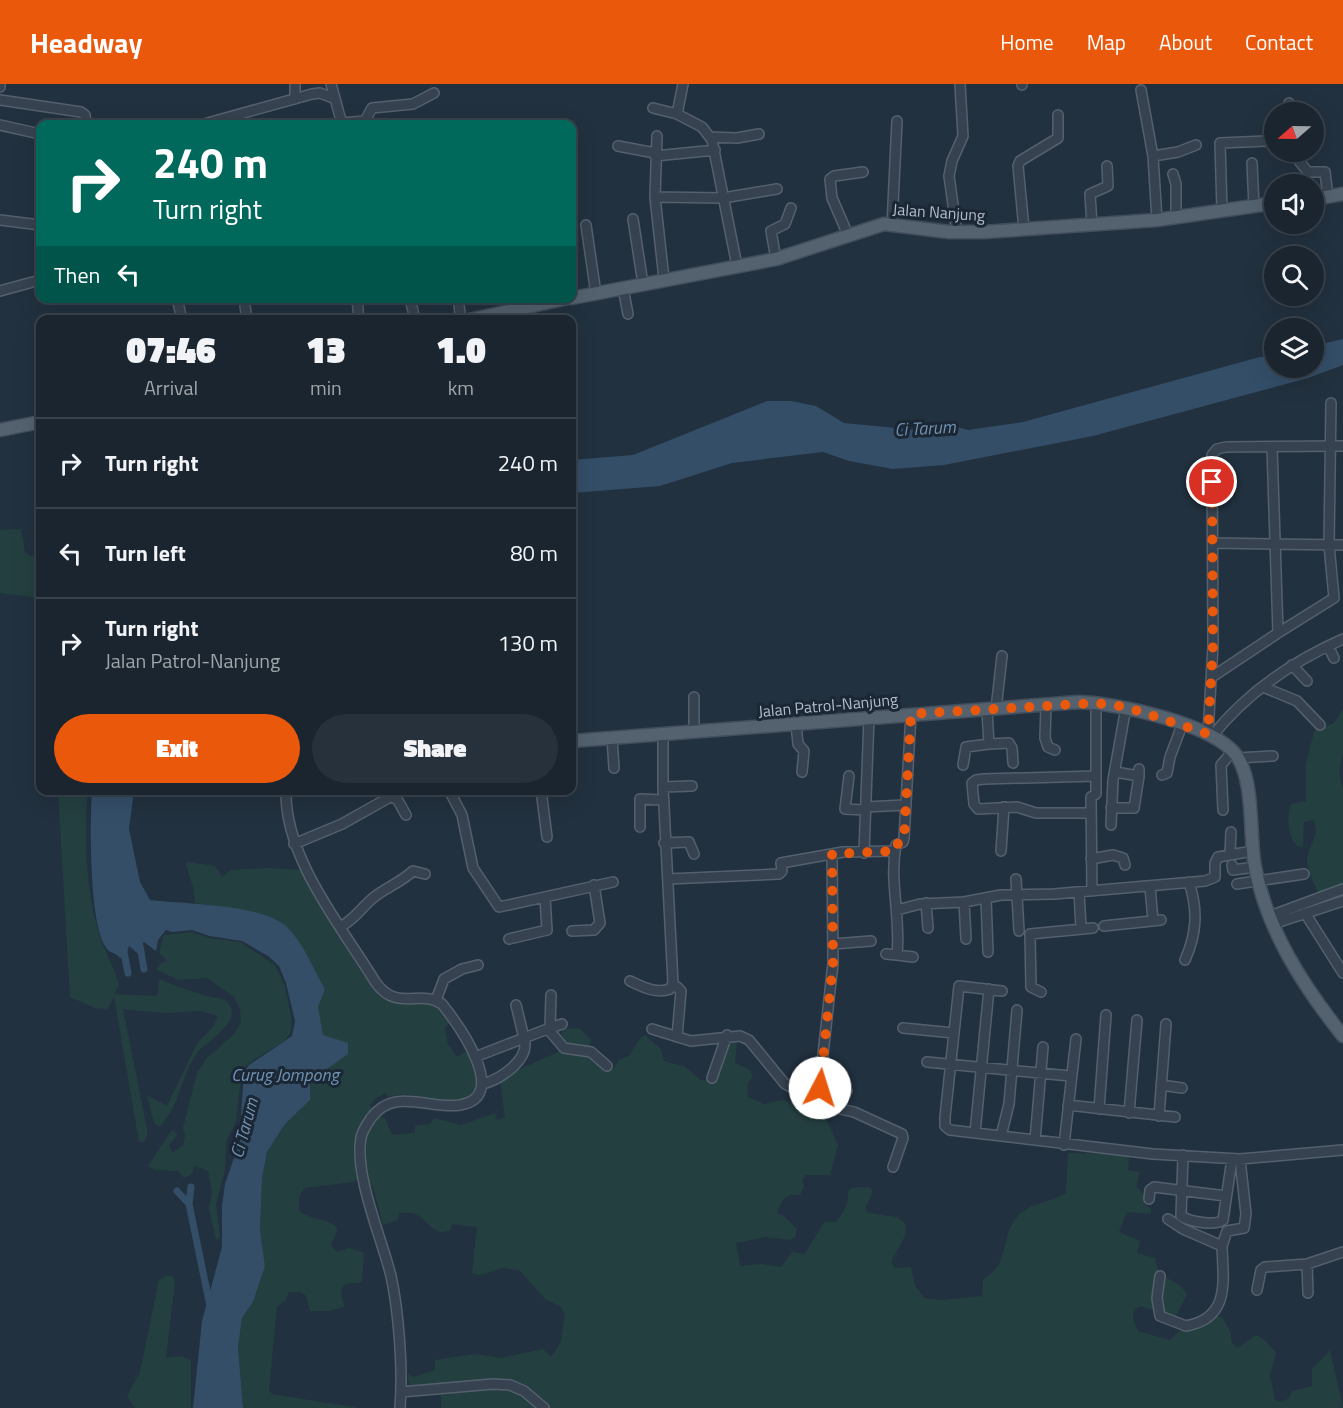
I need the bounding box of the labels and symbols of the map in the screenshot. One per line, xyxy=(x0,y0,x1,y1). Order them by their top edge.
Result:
north arrow xyxy=(1264,102,1324,162)
street label: Jalan Nanjung xyxy=(892,197,986,227)
water label: Ci Tarum xyxy=(894,413,957,443)
pin xyxy=(1186,456,1237,507)
street label: Jalan Patrol-Nanjung xyxy=(757,687,899,723)
position arrow xyxy=(788,1056,852,1120)
water label: Curug Jompong xyxy=(231,1061,341,1088)
water label: Ci Tarum xyxy=(223,1094,265,1161)

